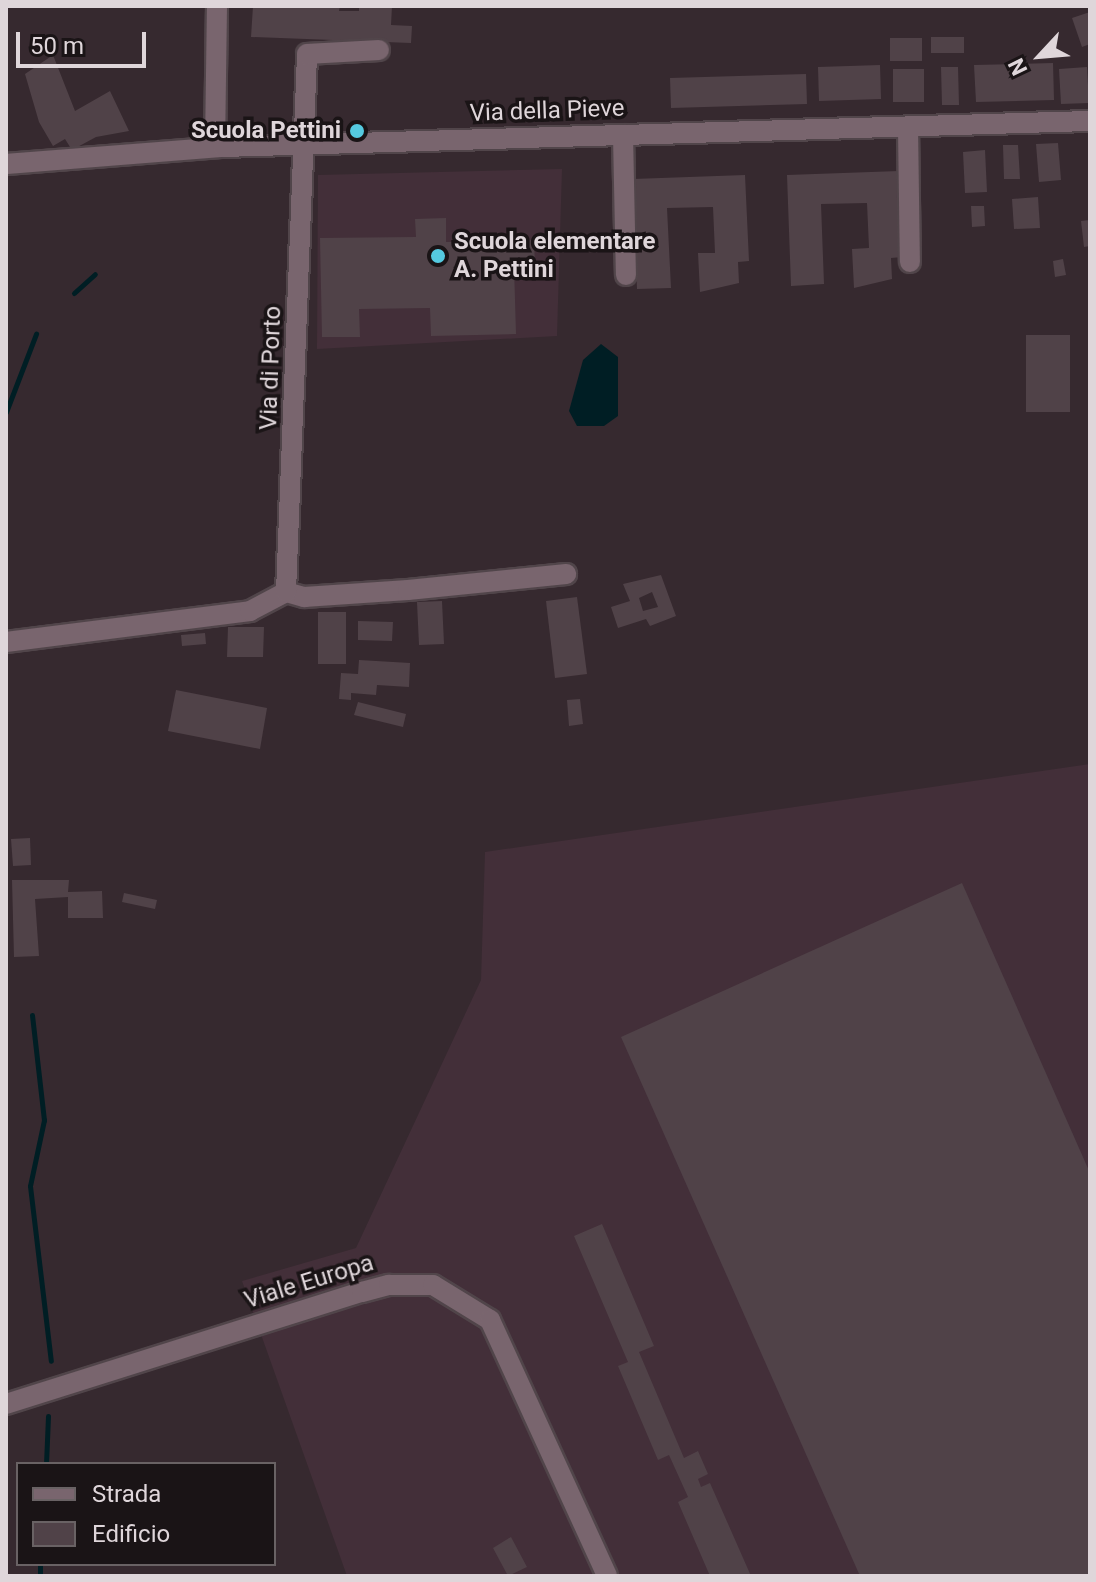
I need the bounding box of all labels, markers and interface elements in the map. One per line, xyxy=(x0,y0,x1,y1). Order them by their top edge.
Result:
scale bar xyxy=(20,16,150,66)
north arrow xyxy=(1000,16,1080,96)
text: 50 m xyxy=(30,32,84,60)
text: N xyxy=(1003,54,1033,79)
street label: Via della Pieve xyxy=(469,94,625,128)
place label: Scuola Pettini xyxy=(191,117,341,145)
marker: Scuola Pettini xyxy=(348,122,366,140)
place label: Scuola elementare A. Pettini xyxy=(454,228,655,284)
marker: Scuola elementare A. Pettini xyxy=(429,247,447,265)
street label: Via di Porto xyxy=(254,305,288,431)
street label: Viale Europa xyxy=(241,1249,377,1315)
legend xyxy=(16,1462,276,1566)
text: Strada xyxy=(92,1480,161,1508)
text: Edificio xyxy=(92,1520,170,1548)

